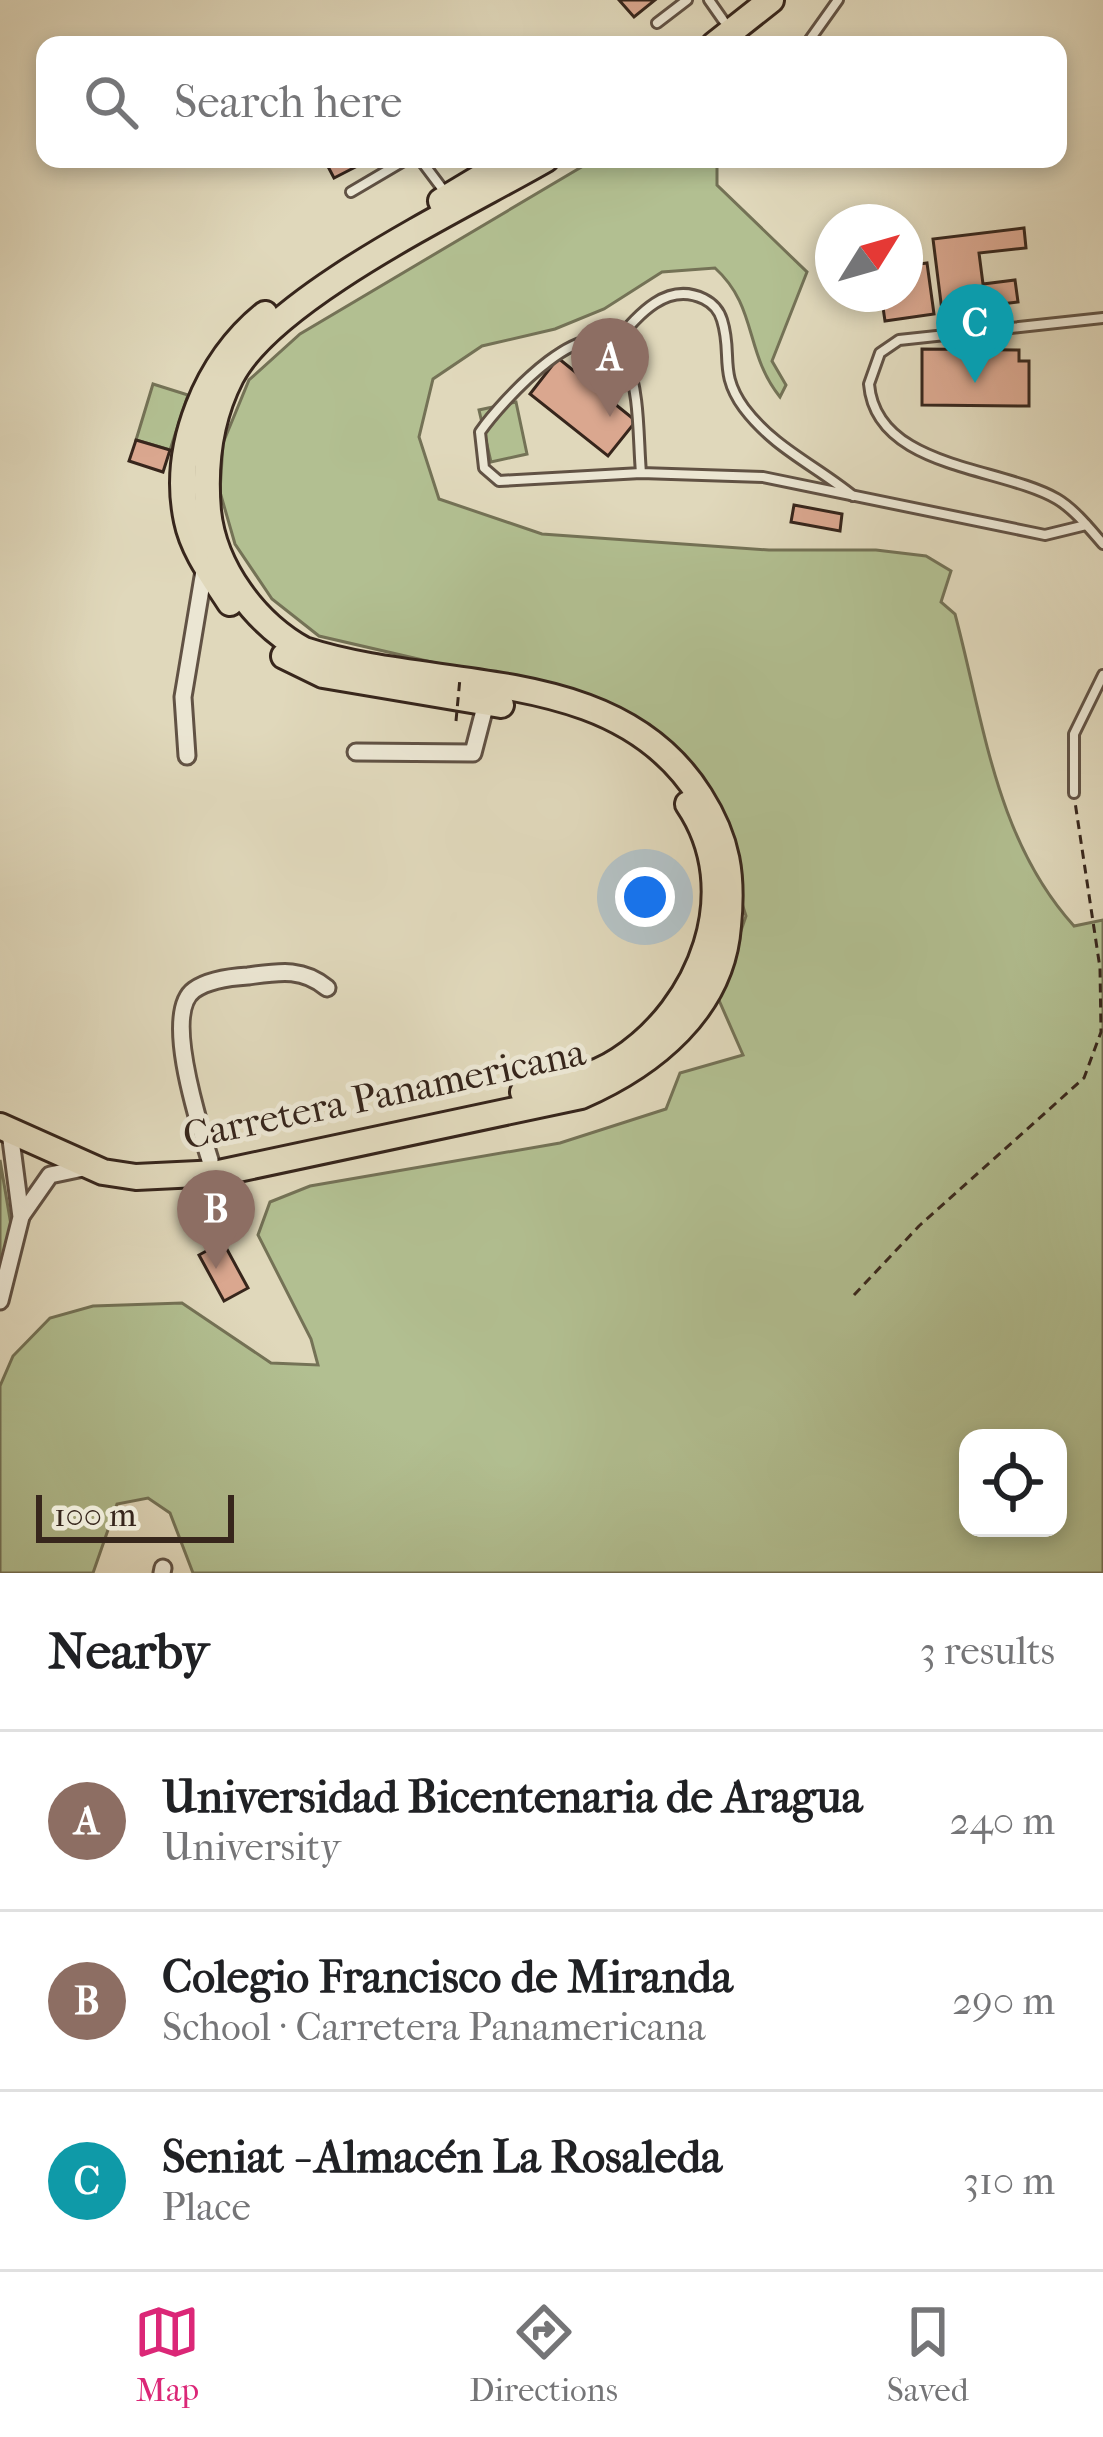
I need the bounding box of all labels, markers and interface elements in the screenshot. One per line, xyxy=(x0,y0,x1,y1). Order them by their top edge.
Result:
search box xyxy=(36,36,1067,168)
icon: search xyxy=(78,69,144,135)
text: Search here xyxy=(174,76,402,129)
north arrow xyxy=(815,204,923,312)
pin: C xyxy=(936,284,1014,383)
pin: A xyxy=(571,318,649,417)
your location xyxy=(615,867,675,927)
street label: Carretera Panamericana xyxy=(179,1029,590,1159)
pin: B xyxy=(177,1170,255,1269)
map controls xyxy=(959,1429,1067,1537)
button: locate xyxy=(959,1429,1067,1537)
scale bar xyxy=(36,1489,234,1542)
text: 100 m xyxy=(54,1496,137,1535)
text: Nearby xyxy=(48,1621,209,1681)
text: 3 results xyxy=(920,1628,1055,1674)
text: Universidad Bicentenaria de Aragua xyxy=(162,1771,863,1824)
text: A xyxy=(74,1798,100,1844)
text: 240 m xyxy=(950,1798,1055,1844)
text: University xyxy=(162,1824,341,1870)
text: Colegio Francisco de Miranda xyxy=(162,1951,733,2004)
text: B xyxy=(74,1978,100,2024)
text: 290 m xyxy=(952,1978,1055,2024)
text: School · Carretera Panamericana xyxy=(162,2004,705,2050)
text: Seniat - Almacén La Rosaleda xyxy=(162,2131,722,2184)
text: C xyxy=(74,2158,100,2204)
text: 310 m xyxy=(963,2158,1055,2204)
text: Place xyxy=(162,2184,251,2230)
tab: Map xyxy=(134,2299,200,2410)
tab: Directions xyxy=(469,2299,618,2410)
tab: Saved xyxy=(887,2299,969,2410)

